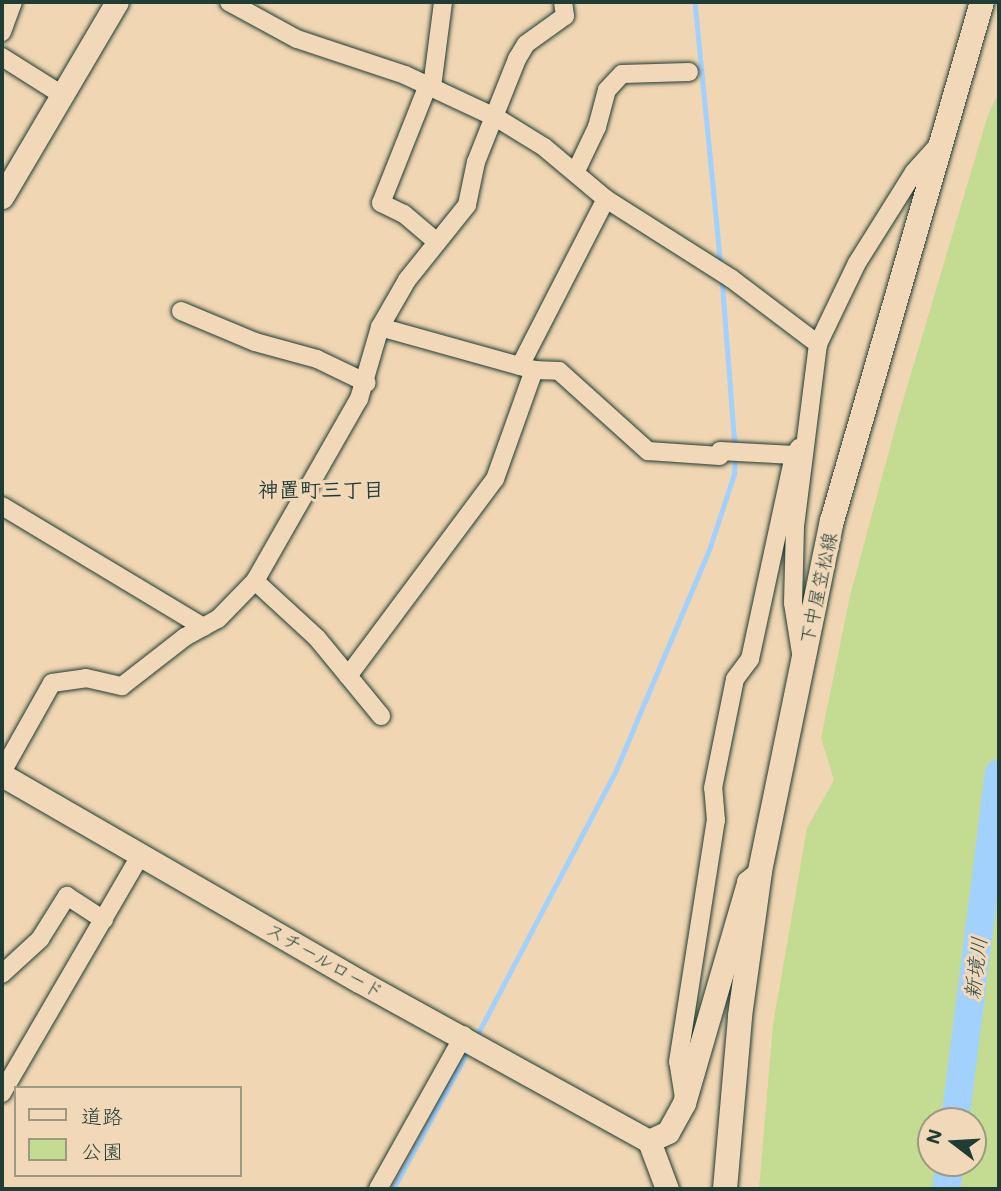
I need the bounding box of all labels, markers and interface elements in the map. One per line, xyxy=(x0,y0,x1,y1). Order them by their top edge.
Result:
district label: 神置町三丁目 xyxy=(258,476,384,502)
street label: 下中屋笠松線 xyxy=(795,530,841,646)
street label: スチールロード xyxy=(262,917,388,1003)
water label: 新境川 xyxy=(959,935,991,1001)
legend xyxy=(14,1086,242,1177)
text: 道路 xyxy=(81,1102,123,1129)
north arrow xyxy=(917,1107,987,1177)
text: N xyxy=(919,1126,947,1147)
text: 公園 xyxy=(81,1137,123,1164)

